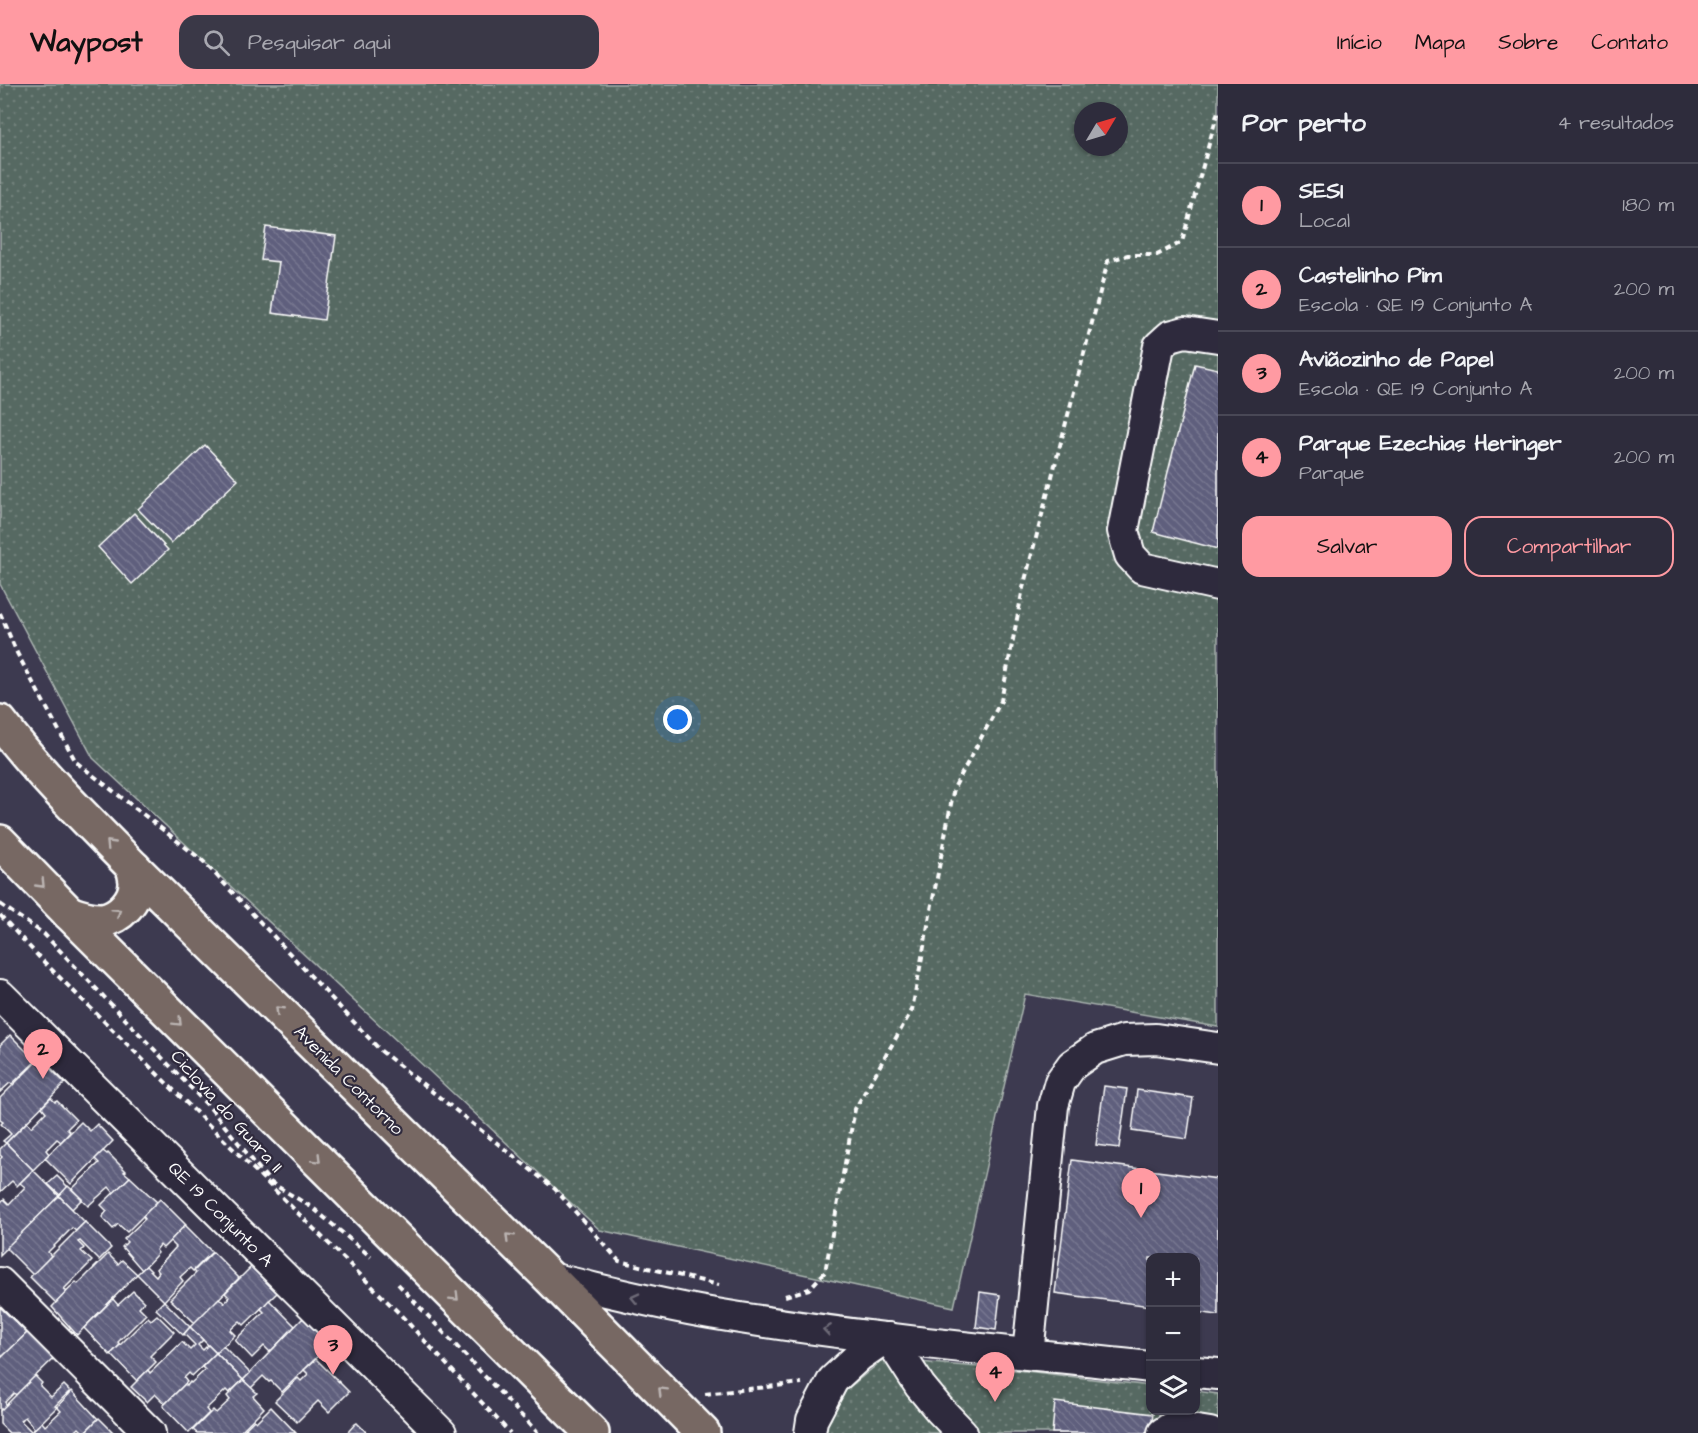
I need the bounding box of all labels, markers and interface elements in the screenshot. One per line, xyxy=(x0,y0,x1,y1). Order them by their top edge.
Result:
search box xyxy=(179,15,599,69)
text: Waypost xyxy=(30,23,143,62)
icon: search xyxy=(200,26,233,59)
text: Pesquisar aqui xyxy=(248,27,391,58)
text: Início xyxy=(1337,28,1382,57)
text: Mapa xyxy=(1415,28,1465,57)
text: Sobre xyxy=(1498,28,1558,57)
text: Contato xyxy=(1591,28,1668,57)
north arrow xyxy=(1074,102,1128,156)
text: Por perto xyxy=(1242,105,1366,141)
text: 4 resultados xyxy=(1557,109,1674,137)
text: SESI xyxy=(1299,176,1344,207)
text: 1 xyxy=(1260,191,1263,219)
text: 180 m xyxy=(1622,191,1674,219)
text: Local xyxy=(1299,207,1350,235)
text: Castelinho Pim xyxy=(1299,260,1442,291)
text: 2 xyxy=(1256,275,1267,303)
text: 200 m xyxy=(1614,275,1674,303)
text: Escola · QE 19 Conjunto A xyxy=(1299,291,1532,319)
text: Aviãozinho de Papel xyxy=(1299,344,1494,375)
text: 3 xyxy=(1256,359,1267,387)
text: 200 m xyxy=(1614,359,1674,387)
text: Escola · QE 19 Conjunto A xyxy=(1299,375,1532,403)
text: Parque Ezechias Heringer xyxy=(1299,428,1562,459)
text: 4 xyxy=(1255,443,1268,471)
text: 200 m xyxy=(1614,443,1674,471)
text: Parque xyxy=(1299,459,1364,487)
button: Salvar xyxy=(1242,516,1452,577)
button: Compartilhar xyxy=(1464,516,1674,577)
your location xyxy=(663,705,692,734)
one-way arrow xyxy=(106,840,117,851)
one-way arrow xyxy=(33,876,44,887)
one-way arrow xyxy=(111,908,122,919)
one-way arrow xyxy=(275,1006,285,1017)
one-way arrow xyxy=(172,1015,182,1026)
street label: Avenida Contorno xyxy=(288,1020,409,1141)
pin: 2 xyxy=(24,1030,63,1079)
street label: Ciclovia do Guara II xyxy=(165,1045,289,1178)
one-way arrow xyxy=(309,1152,320,1163)
street label: QE 19 Conjunto A xyxy=(162,1156,279,1273)
pin: 1 xyxy=(1122,1168,1160,1218)
one-way arrow xyxy=(505,1233,516,1244)
map controls xyxy=(1146,1253,1200,1415)
button: + xyxy=(1146,1253,1200,1307)
one-way arrow xyxy=(448,1290,458,1301)
one-way arrow xyxy=(630,1292,640,1305)
button: − xyxy=(1146,1307,1200,1361)
one-way arrow xyxy=(822,1325,832,1337)
pin: 3 xyxy=(314,1326,352,1375)
pin: 4 xyxy=(976,1352,1014,1402)
button: layers xyxy=(1146,1361,1200,1415)
one-way arrow xyxy=(658,1388,669,1399)

